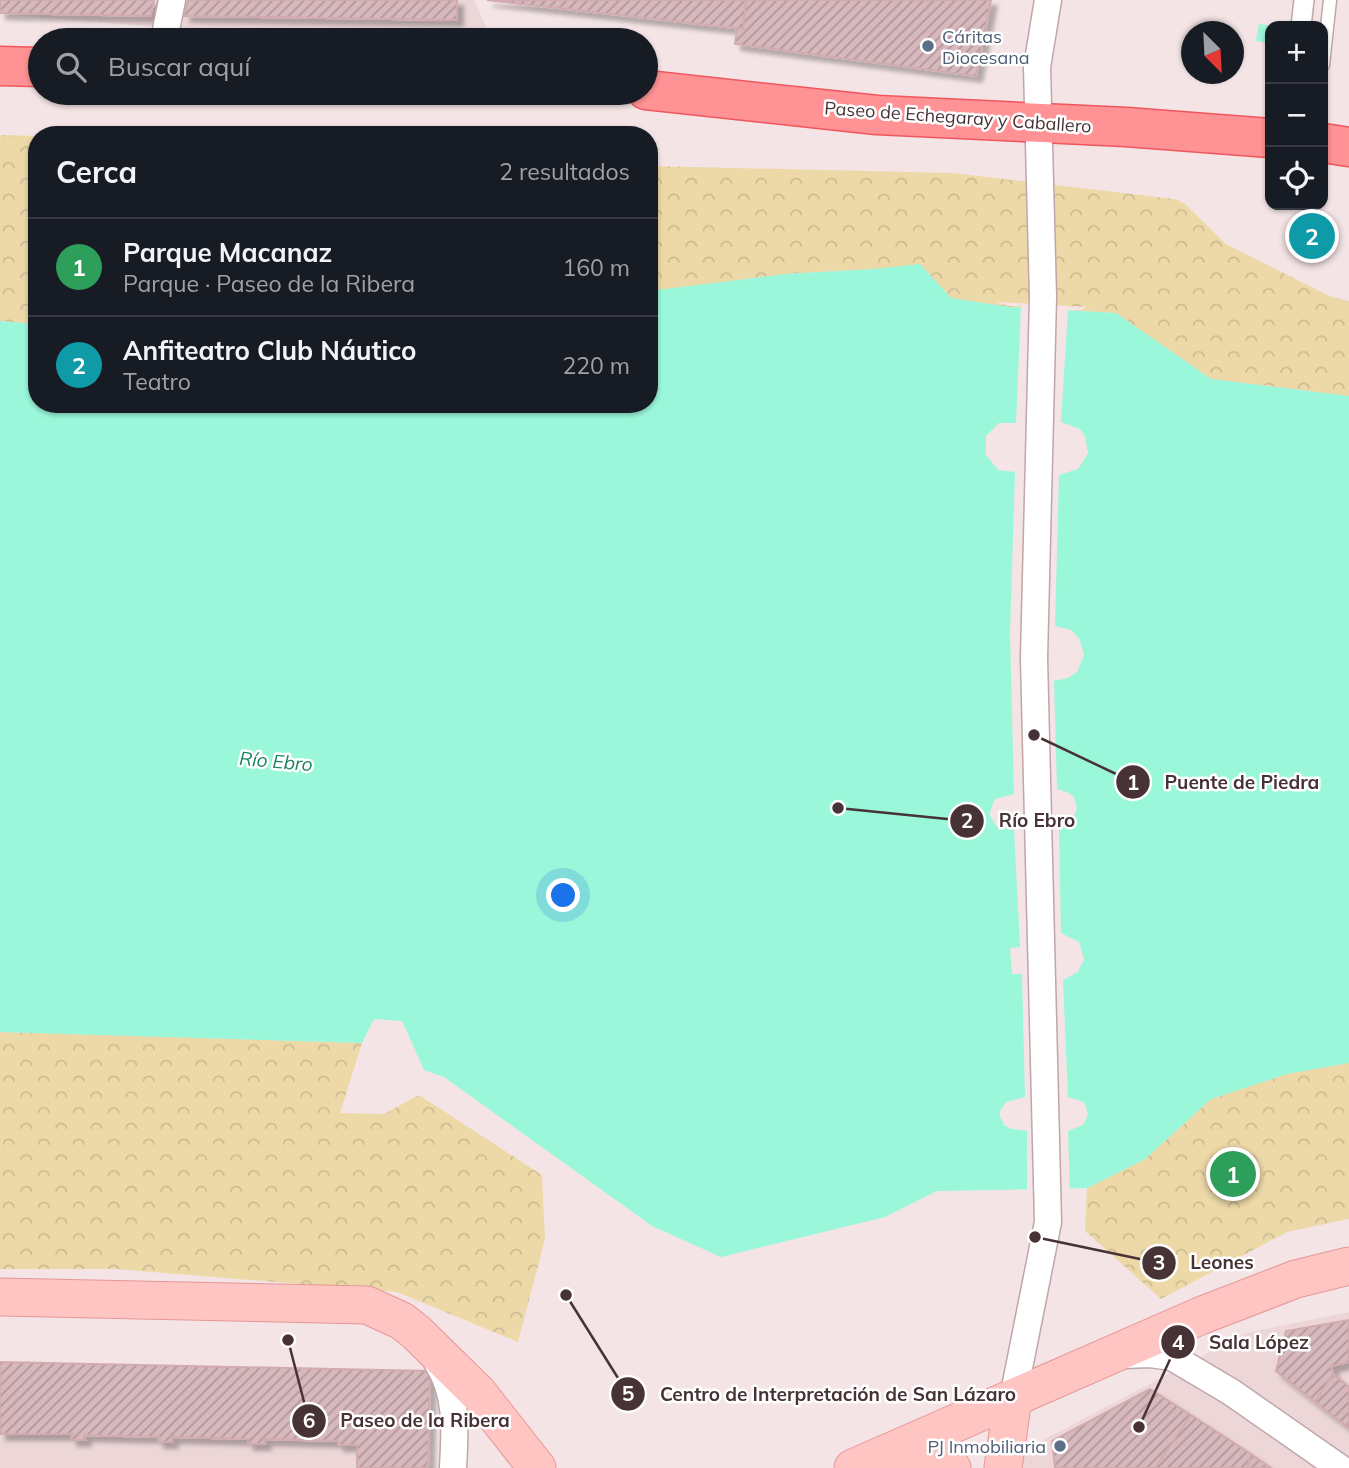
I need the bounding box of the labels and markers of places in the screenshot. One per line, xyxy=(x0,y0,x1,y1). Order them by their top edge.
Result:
place label: Cáritas Diocesana xyxy=(942,25,1030,69)
marker: Cáritas Diocesana xyxy=(920,38,936,54)
pin: 2 xyxy=(1289,210,1335,262)
callout: Puente de Piedra xyxy=(1116,762,1334,802)
callout: Río Ebro xyxy=(949,801,1089,841)
pin: 1 xyxy=(1210,1148,1256,1200)
callout: Leones xyxy=(1142,1243,1268,1283)
callout: Sala López xyxy=(1160,1322,1323,1362)
callout: Centro de Interpretación de San Lázaro xyxy=(611,1374,1030,1414)
callout: Paseo de la Ribera xyxy=(292,1401,524,1441)
place label: PJ Inmobiliaria xyxy=(927,1435,1046,1458)
marker: PJ Inmobiliaria xyxy=(1052,1438,1068,1454)

